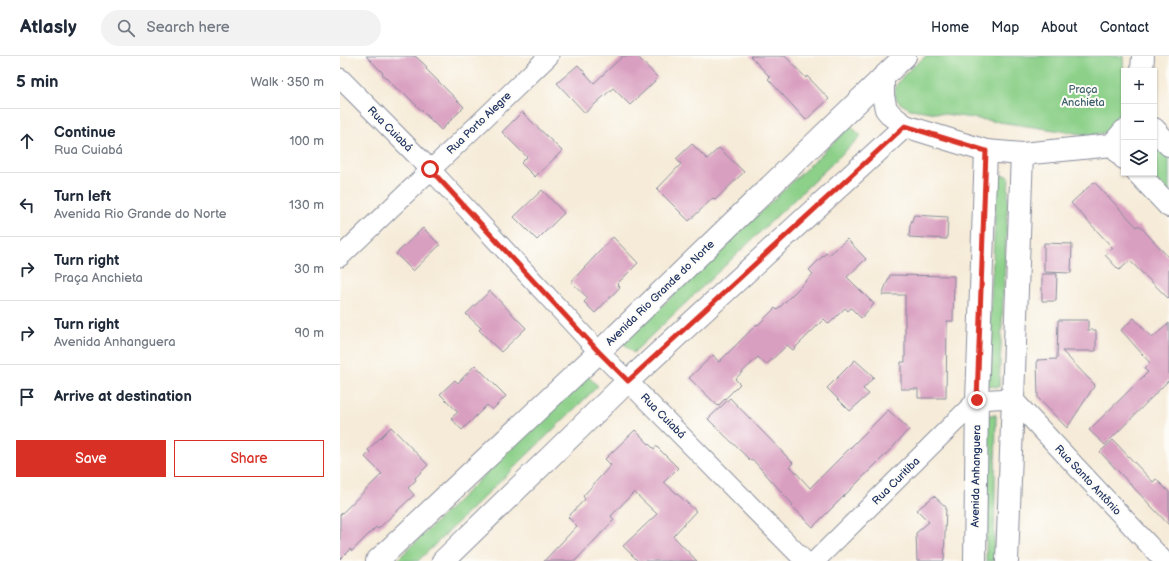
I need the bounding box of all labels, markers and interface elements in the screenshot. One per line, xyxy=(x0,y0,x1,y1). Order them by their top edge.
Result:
search box xyxy=(101,10,381,46)
text: Atlasly xyxy=(20,16,77,39)
icon: search xyxy=(115,17,137,39)
text: Search here xyxy=(147,18,230,37)
text: Home xyxy=(931,19,969,36)
text: Map xyxy=(991,19,1019,36)
text: About xyxy=(1041,19,1078,36)
text: Contact xyxy=(1100,19,1149,36)
map controls xyxy=(1121,68,1157,176)
button: + xyxy=(1121,68,1157,104)
text: 5 min xyxy=(16,72,59,92)
text: Walk · 350 m xyxy=(250,74,324,90)
park label: Praça Anchieta xyxy=(1061,83,1105,109)
street label: Rua Porto Alegre xyxy=(444,89,514,157)
street label: Rua Cuiabá xyxy=(365,104,415,154)
button: − xyxy=(1121,104,1157,140)
text: Continue xyxy=(54,123,116,142)
icon: ahead xyxy=(16,130,38,152)
text: 100 m xyxy=(289,133,324,149)
button: layers xyxy=(1121,140,1157,176)
text: Rua Cuiabá xyxy=(54,142,123,158)
route start xyxy=(421,160,439,178)
text: Turn left xyxy=(54,187,111,206)
icon: left xyxy=(16,194,38,216)
text: 130 m xyxy=(289,197,324,213)
text: Avenida Rio Grande do Norte xyxy=(54,206,226,222)
street label: Avenida Rio Grande do Norte xyxy=(603,237,717,348)
text: Turn right xyxy=(54,251,119,270)
icon: right xyxy=(16,258,38,280)
text: 30 m xyxy=(294,261,324,277)
text: Praça Anchieta xyxy=(54,270,143,286)
text: Turn right xyxy=(54,315,119,334)
icon: right xyxy=(16,322,38,344)
text: 90 m xyxy=(295,325,324,341)
text: Avenida Anhanguera xyxy=(54,334,176,350)
icon: arrive xyxy=(16,386,38,408)
text: Arrive at destination xyxy=(54,387,192,406)
street label: Rua Cuiabá xyxy=(638,391,688,441)
route end xyxy=(968,391,986,409)
street label: Avenida Anhanguera xyxy=(969,424,983,528)
button: Save xyxy=(16,440,166,477)
button: Share xyxy=(174,440,324,477)
street label: Rua Santo Antônio xyxy=(1052,442,1124,518)
street label: Rua Curitiba xyxy=(869,454,923,508)

